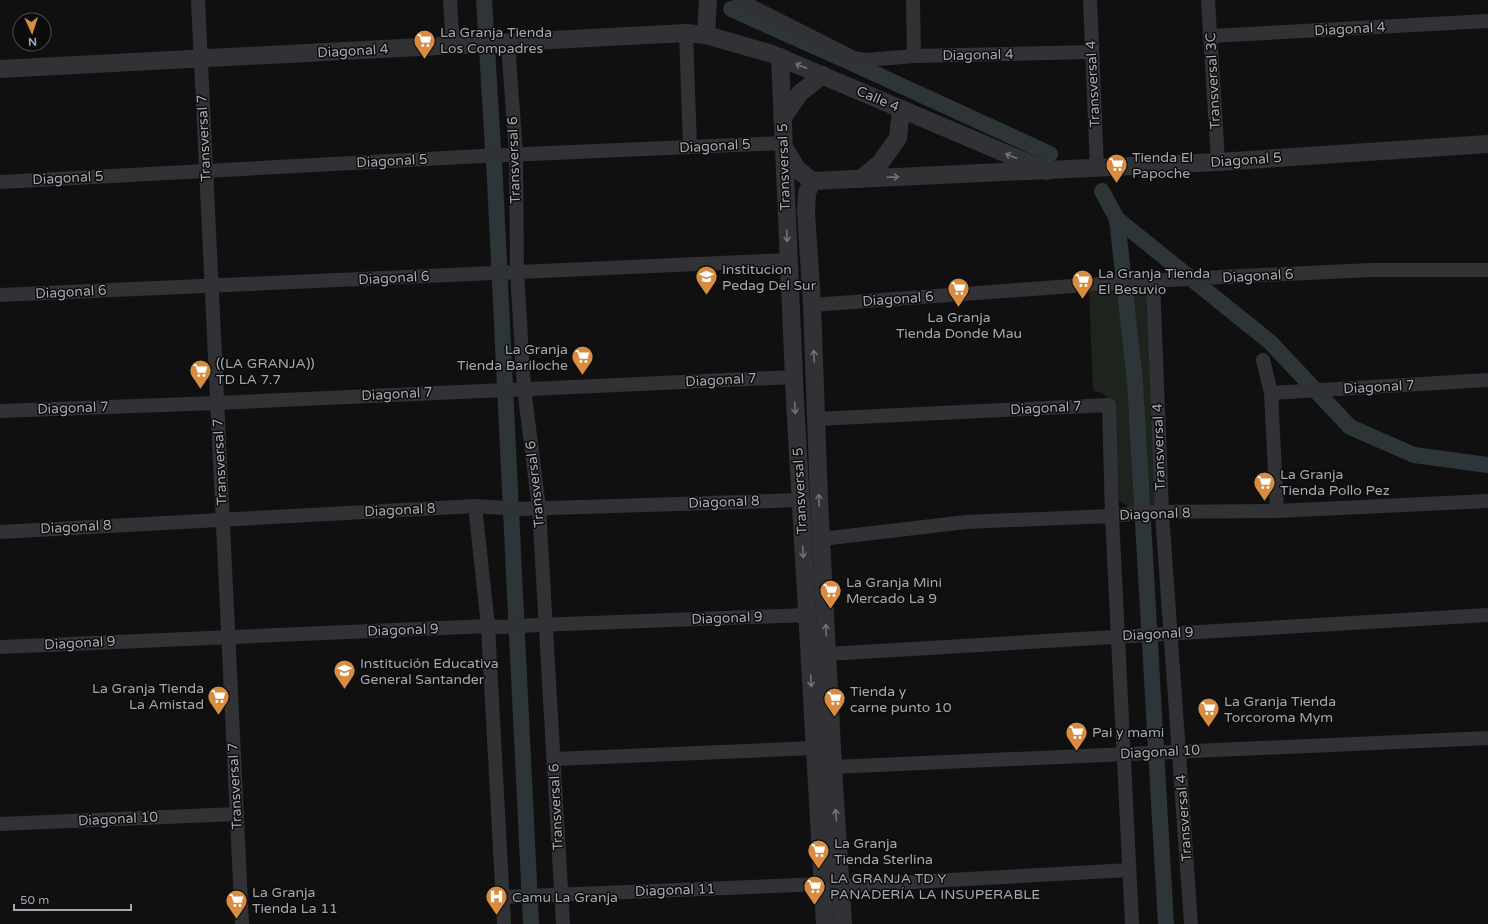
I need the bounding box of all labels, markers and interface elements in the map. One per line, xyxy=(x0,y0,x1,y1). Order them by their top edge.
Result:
north arrow xyxy=(12,12,52,52)
street label: Diagonal 4 xyxy=(1314,19,1386,39)
place label: La Granja Tienda Los Compadres xyxy=(440,24,552,57)
supermarket icon: La Granja Tienda Los Compadres xyxy=(411,27,437,60)
street label: Transversal 3C xyxy=(1202,32,1224,130)
text: N xyxy=(28,35,37,48)
street label: Transversal 4 xyxy=(1082,40,1104,128)
street label: Diagonal 4 xyxy=(317,41,389,61)
street label: Diagonal 4 xyxy=(942,46,1014,64)
one-way arrow xyxy=(796,62,808,70)
street label: Calle 4 xyxy=(854,82,902,116)
street label: Transversal 7 xyxy=(193,94,215,182)
street label: Transversal 6 xyxy=(504,116,524,204)
street label: Transversal 5 xyxy=(774,123,794,211)
street label: Diagonal 5 xyxy=(679,136,751,156)
place label: Tienda El Papoche xyxy=(1132,149,1193,182)
street label: Diagonal 5 xyxy=(1210,149,1282,171)
street label: Diagonal 5 xyxy=(356,151,428,171)
one-way arrow xyxy=(1005,152,1017,159)
supermarket icon: Tienda El Papoche xyxy=(1104,152,1130,185)
street label: Diagonal 5 xyxy=(32,168,104,188)
one-way arrow xyxy=(886,174,899,181)
one-way arrow xyxy=(784,229,791,242)
place label: Institucion Pedag Del Sur xyxy=(722,261,817,294)
school or university icon: Institucion Pedag Del Sur xyxy=(693,264,719,297)
place label: La Granja Tienda El Besuvio xyxy=(1098,265,1210,298)
street label: Diagonal 6 xyxy=(1222,266,1294,286)
street label: Diagonal 6 xyxy=(358,268,430,288)
supermarket icon: La Granja Tienda El Besuvio xyxy=(1069,268,1095,301)
supermarket icon: La Granja Tienda Donde Mau xyxy=(946,276,972,309)
street label: Diagonal 6 xyxy=(35,282,107,302)
street label: Diagonal 6 xyxy=(862,288,934,310)
place label: La Granja Tienda Donde Mau xyxy=(896,309,1022,342)
place label: La Granja Tienda Bariloche xyxy=(457,341,568,374)
supermarket icon: La Granja Tienda Bariloche xyxy=(570,344,596,377)
one-way arrow xyxy=(811,350,818,363)
place label: ((LA GRANJA)) TD LA 7.7 xyxy=(216,355,315,388)
supermarket icon: ((LA GRANJA)) TD LA 7.7 xyxy=(187,358,213,391)
street label: Diagonal 7 xyxy=(685,370,757,390)
street label: Diagonal 7 xyxy=(1343,377,1415,397)
street label: Diagonal 7 xyxy=(361,384,433,404)
street label: Diagonal 7 xyxy=(37,398,109,418)
street label: Diagonal 7 xyxy=(1010,398,1082,418)
one-way arrow xyxy=(791,401,799,414)
street label: Transversal 4 xyxy=(1149,403,1169,491)
street label: Transversal 7 xyxy=(209,418,231,506)
street label: Transversal 6 xyxy=(522,440,548,528)
street label: Transversal 5 xyxy=(789,447,811,535)
place label: La Granja Tienda Pollo Pez xyxy=(1280,466,1390,499)
supermarket icon: La Granja Tienda Pollo Pez xyxy=(1252,469,1278,502)
street label: Diagonal 8 xyxy=(688,492,760,512)
one-way arrow xyxy=(815,494,823,507)
street label: Diagonal 8 xyxy=(364,500,436,520)
street label: Diagonal 8 xyxy=(1119,504,1191,524)
street label: Diagonal 8 xyxy=(40,517,112,537)
one-way arrow xyxy=(800,545,807,558)
place label: La Granja Mini Mercado La 9 xyxy=(846,574,942,607)
supermarket icon: La Granja Mini Mercado La 9 xyxy=(817,577,843,610)
street label: Diagonal 9 xyxy=(691,608,763,628)
street label: Diagonal 9 xyxy=(367,620,439,640)
one-way arrow xyxy=(822,624,830,637)
street label: Diagonal 9 xyxy=(1122,624,1194,644)
street label: Diagonal 9 xyxy=(44,633,116,653)
place label: Institución Educativa General Santander xyxy=(360,655,499,688)
school or university icon: Institución Educativa General Santander xyxy=(332,658,358,691)
one-way arrow xyxy=(807,675,814,688)
place label: La Granja Tienda La Amistad xyxy=(92,680,204,713)
supermarket icon: La Granja Tienda La Amistad xyxy=(206,683,232,716)
place label: Tienda y carne punto 10 xyxy=(850,683,952,716)
supermarket icon: Tienda y carne punto 10 xyxy=(822,686,848,719)
place label: La Granja Tienda Torcoroma Mym xyxy=(1224,693,1336,726)
supermarket icon: La Granja Tienda Torcoroma Mym xyxy=(1195,696,1221,729)
supermarket icon: Pai y mami xyxy=(1063,719,1089,752)
place label: Pai y mami xyxy=(1092,724,1164,741)
street label: Diagonal 10 xyxy=(1120,741,1201,763)
street label: Transversal 7 xyxy=(224,742,246,830)
street label: Transversal 6 xyxy=(545,763,567,851)
street label: Transversal 4 xyxy=(1172,774,1196,862)
street label: Diagonal 10 xyxy=(78,808,159,830)
one-way arrow xyxy=(833,809,840,822)
place label: La Granja Tienda Sterlina xyxy=(834,835,933,868)
supermarket icon: La Granja Tienda Sterlina xyxy=(806,838,832,871)
place label: LA GRANJA TD Y PANADERÍA LA INSUPERABLE xyxy=(830,870,1040,903)
supermarket icon: LA GRANJA TD Y PANADERÍA LA INSUPERABLE xyxy=(801,873,827,906)
street label: Diagonal 11 xyxy=(635,880,715,900)
place label: La Granja Tienda La 11 xyxy=(252,884,338,917)
hospital icon: Camu La Granja xyxy=(483,884,509,917)
scale bar xyxy=(14,886,131,912)
supermarket icon: La Granja Tienda La 11 xyxy=(223,887,249,920)
place label: Camu La Granja xyxy=(512,889,618,906)
text: 50 m xyxy=(20,893,49,907)

